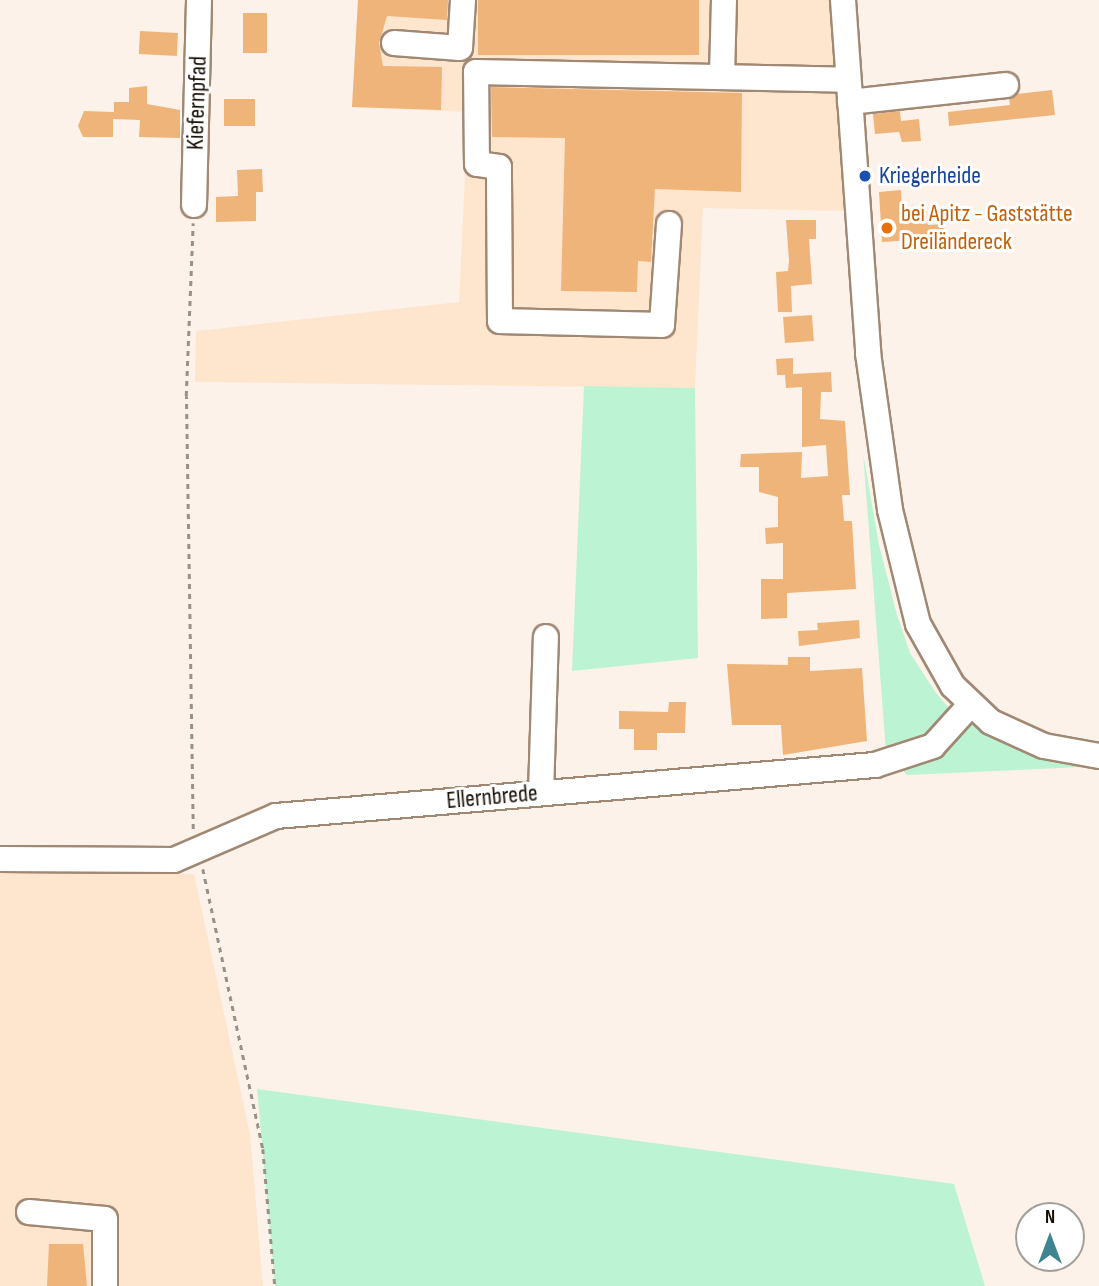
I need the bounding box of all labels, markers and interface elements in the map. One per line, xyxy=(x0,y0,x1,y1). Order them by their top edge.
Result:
street label: Kiefernpfad xyxy=(181,56,213,150)
place label: Kriegerheide xyxy=(879,162,981,190)
marker: Kriegerheide xyxy=(857,168,873,184)
place label: bei Apitz - Gaststätte Dreiländereck xyxy=(901,200,1073,256)
marker: bei Apitz - Gaststätte Dreiländereck xyxy=(879,220,895,236)
street label: Ellernbrede xyxy=(445,779,539,815)
north arrow xyxy=(1015,1202,1085,1272)
text: N xyxy=(1045,1206,1055,1229)

